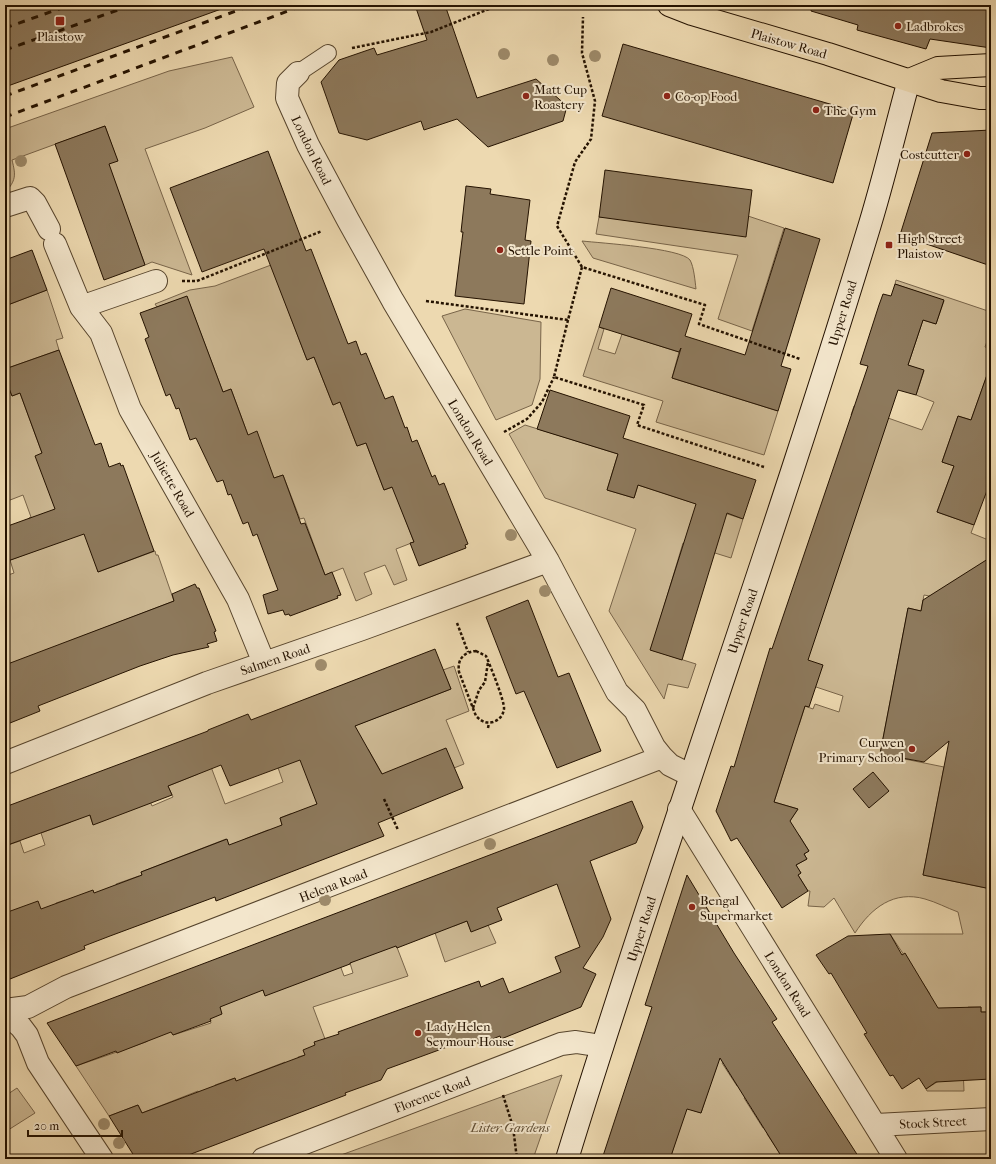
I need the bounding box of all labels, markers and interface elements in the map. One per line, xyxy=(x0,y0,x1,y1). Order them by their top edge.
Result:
marker: Plaistow xyxy=(54,15,66,27)
place label: Ladbrokes xyxy=(906,19,964,34)
marker: Ladbrokes xyxy=(893,21,903,31)
street label: Plaistow Road xyxy=(749,25,830,62)
place label: Plaistow xyxy=(37,29,84,44)
place label: Matt Cup Roastery xyxy=(534,82,587,112)
place label: Co-op Food xyxy=(675,89,738,104)
marker: Matt Cup Roastery xyxy=(521,91,531,101)
marker: Co-op Food xyxy=(662,91,672,101)
place label: The Gym xyxy=(824,103,876,118)
marker: The Gym xyxy=(811,105,821,115)
street label: London Road xyxy=(288,113,335,188)
place label: Costcutter xyxy=(900,147,959,162)
marker: Costcutter xyxy=(962,149,972,159)
place label: High Street Plaistow xyxy=(897,231,963,261)
marker: High Street Plaistow xyxy=(884,240,894,250)
place label: Settle Point xyxy=(508,243,573,258)
marker: Settle Point xyxy=(495,245,505,255)
street label: Upper Road xyxy=(825,278,860,348)
street label: London Road xyxy=(445,396,497,469)
street label: Juliette Road xyxy=(147,448,198,521)
street label: Upper Road xyxy=(724,586,761,656)
street label: Salmen Road xyxy=(238,640,313,678)
place label: Curwen Primary School xyxy=(818,735,904,765)
marker: Curwen Primary School xyxy=(907,744,917,754)
street label: Helena Road xyxy=(297,865,370,905)
place label: Bengal Supermarket xyxy=(700,893,773,923)
street label: Upper Road xyxy=(624,894,659,964)
marker: Bengal Supermarket xyxy=(687,902,697,912)
street label: London Road xyxy=(761,949,814,1021)
place label: Lady Helen Seymour House xyxy=(426,1019,514,1049)
marker: Lady Helen Seymour House xyxy=(413,1028,423,1038)
street label: Florence Road xyxy=(392,1073,473,1116)
scale bar xyxy=(28,1112,122,1138)
street label: Stock Street xyxy=(899,1113,967,1132)
text: 20 m xyxy=(34,1119,59,1133)
park label: Lister Gardens xyxy=(470,1120,550,1135)

